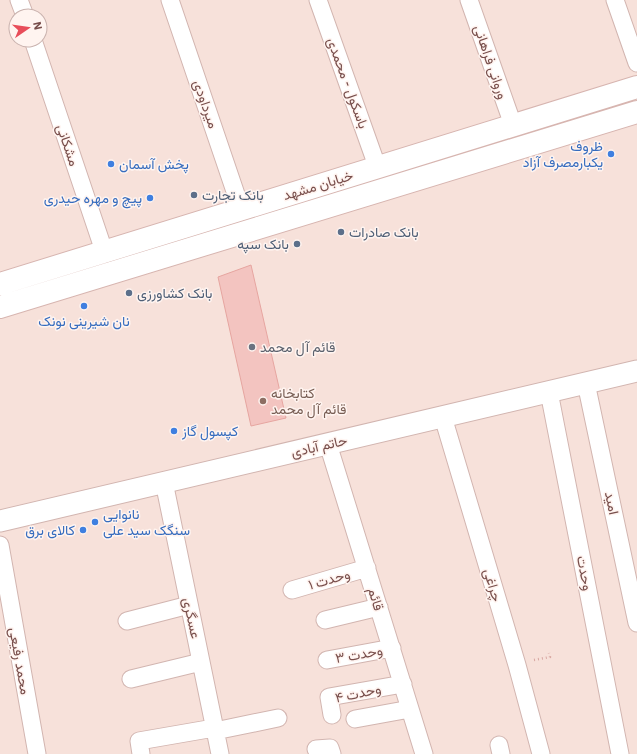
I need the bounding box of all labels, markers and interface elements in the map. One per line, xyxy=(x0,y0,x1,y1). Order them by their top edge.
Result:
north arrow xyxy=(8,8,48,48)
text: N xyxy=(30,20,45,31)
street label: وروانی فراهانی xyxy=(470,23,512,101)
street label: باسکول - محمدی xyxy=(322,35,373,131)
street label: میرداودی xyxy=(189,77,223,131)
street label: مشکانی xyxy=(52,122,84,168)
place label: ظروف یکبارمصرف آزاد xyxy=(523,137,603,171)
marker: ظروف یکبارمصرف آزاد xyxy=(606,149,616,159)
place label: پخش آسمان xyxy=(119,155,189,174)
marker: پخش آسمان xyxy=(106,159,116,169)
street label: خیابان مشهد xyxy=(281,166,355,204)
place label: بانک تجارت xyxy=(202,186,264,204)
place label: پیچ و مهره حیدری xyxy=(44,189,142,209)
marker: بانک تجارت xyxy=(189,190,199,200)
marker: پیچ و مهره حیدری xyxy=(145,193,155,203)
place label: بانک صادرات xyxy=(349,223,419,241)
marker: بانک صادرات xyxy=(336,227,346,237)
place label: بانک سپه xyxy=(237,235,289,254)
marker: بانک سپه xyxy=(292,239,302,249)
place label: بانک کشاورزی xyxy=(137,284,212,302)
marker: بانک کشاورزی xyxy=(124,288,134,298)
marker: نان شیرینی نونک xyxy=(79,301,89,311)
place label: نان شیرینی نونک xyxy=(38,312,130,330)
place label: قائم آل محمد xyxy=(260,338,335,357)
marker: قائم آل محمد xyxy=(247,342,257,352)
place label: کتابخانه قائم آل محمد xyxy=(271,384,346,419)
marker: کتابخانه قائم آل محمد xyxy=(258,396,268,406)
place label: کپسول گاز xyxy=(181,422,238,441)
marker: کپسول گاز xyxy=(169,426,179,436)
street label: حاتم آبادی xyxy=(289,431,349,461)
street label: امید xyxy=(601,490,623,516)
place label: نانوایی سنگک سید علی xyxy=(103,505,190,539)
marker: نانوایی سنگک سید علی xyxy=(90,517,100,527)
place label: کالای برق xyxy=(25,521,75,539)
marker: کالای برق xyxy=(78,525,88,535)
street label: وحدت xyxy=(573,554,597,592)
street label: وحدت ۱ xyxy=(306,564,352,594)
street label: چراغی xyxy=(479,566,506,604)
street label: قائم xyxy=(364,585,388,613)
street label: عسگری xyxy=(179,596,205,640)
street label: محمد رفیعی xyxy=(5,626,35,696)
street label: وحدت ۳ xyxy=(334,641,384,667)
street label: وحدت ۴ xyxy=(333,679,383,707)

